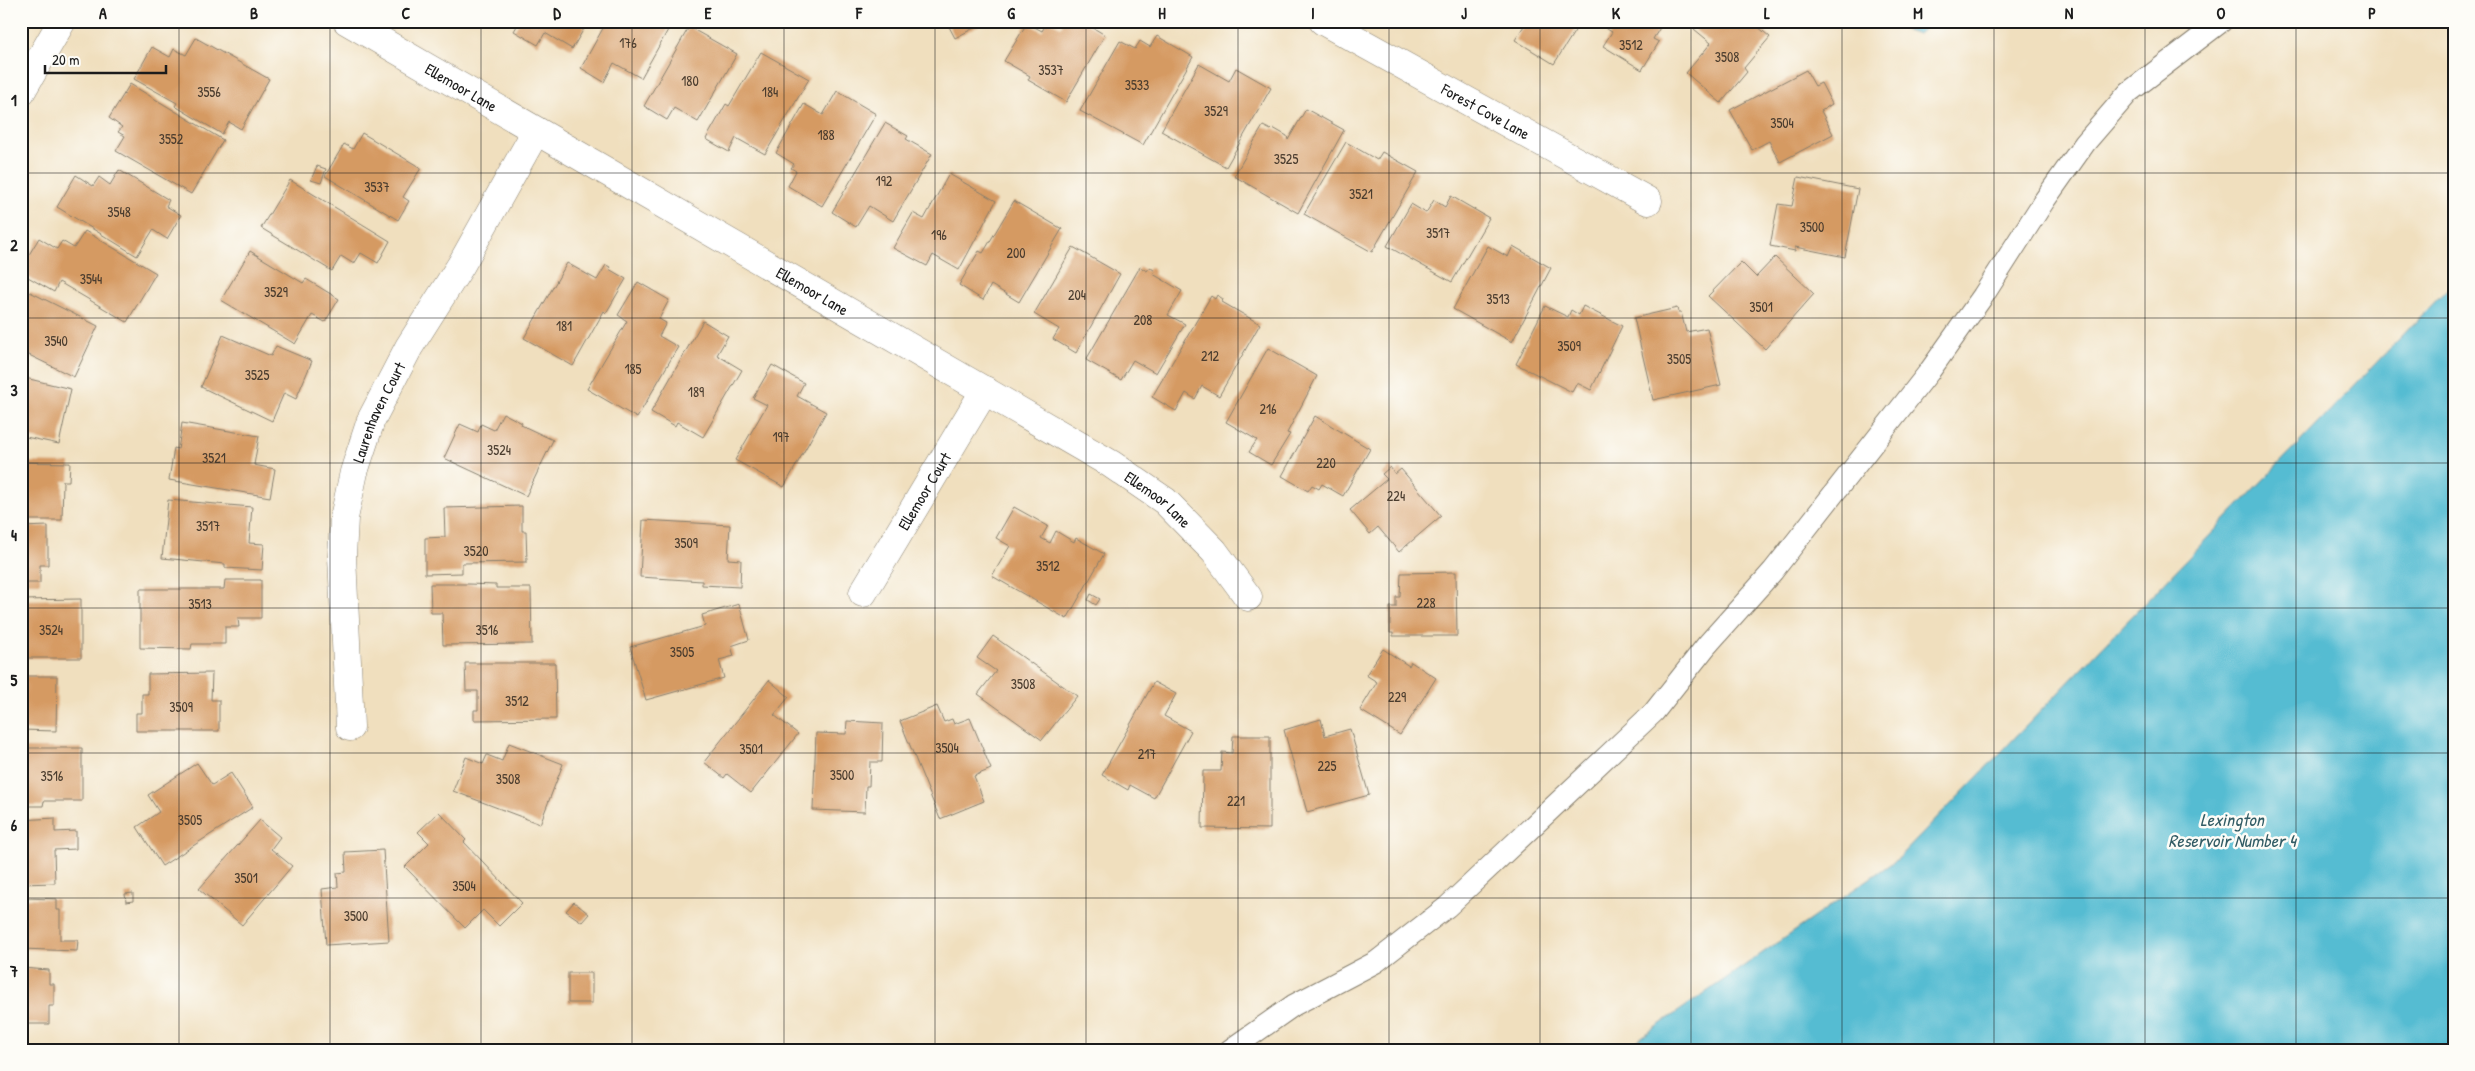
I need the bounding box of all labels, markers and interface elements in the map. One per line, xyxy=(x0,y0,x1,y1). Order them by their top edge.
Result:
text: A xyxy=(99,2,107,24)
text: B xyxy=(250,2,258,24)
text: C xyxy=(402,2,411,24)
text: D xyxy=(553,2,561,24)
text: E xyxy=(704,2,712,24)
text: F xyxy=(855,2,863,24)
text: G xyxy=(1007,2,1015,24)
text: H xyxy=(1158,2,1166,24)
text: I xyxy=(1311,2,1315,24)
text: J xyxy=(1461,2,1467,24)
text: K xyxy=(1612,2,1621,24)
text: L xyxy=(1764,2,1770,24)
text: M xyxy=(1913,2,1923,24)
text: N xyxy=(2065,2,2074,24)
text: O xyxy=(2217,2,2226,24)
text: P xyxy=(2368,2,2376,24)
house number: 176 xyxy=(619,33,637,52)
house number: 3512 xyxy=(1619,35,1643,54)
scale bar xyxy=(45,42,166,74)
house number: 3508 xyxy=(1715,47,1739,66)
text: 20 m xyxy=(52,49,79,70)
street label: Ellemoor Lane xyxy=(421,58,502,117)
house number: 3537 xyxy=(1038,60,1064,79)
house number: 180 xyxy=(681,71,699,90)
house number: 3533 xyxy=(1125,75,1149,94)
street label: Forest Cove Lane xyxy=(1437,77,1534,145)
house number: 3556 xyxy=(197,82,221,101)
house number: 184 xyxy=(762,82,778,101)
text: 1 xyxy=(11,89,17,111)
house number: 3529 xyxy=(1204,101,1228,120)
house number: 3504 xyxy=(1770,113,1794,132)
house number: 188 xyxy=(817,125,835,144)
house number: 3552 xyxy=(159,129,184,148)
house number: 3525 xyxy=(1274,149,1298,168)
house number: 192 xyxy=(876,171,893,190)
house number: 3537 xyxy=(364,177,390,196)
house number: 3521 xyxy=(1349,184,1373,203)
house number: 3548 xyxy=(107,202,131,221)
house number: 3500 xyxy=(1800,217,1824,236)
house number: 3517 xyxy=(1426,223,1450,242)
house number: 196 xyxy=(931,225,947,244)
text: 2 xyxy=(10,234,18,256)
house number: 200 xyxy=(1006,243,1026,262)
street label: Ellemoor Lane xyxy=(772,261,853,321)
house number: 3544 xyxy=(80,269,102,288)
house number: 3529 xyxy=(264,282,288,301)
house number: 204 xyxy=(1068,285,1086,304)
house number: 3513 xyxy=(1486,289,1510,308)
house number: 3501 xyxy=(1749,297,1773,316)
house number: 208 xyxy=(1134,310,1152,329)
house number: 181 xyxy=(556,316,572,335)
house number: 3540 xyxy=(44,331,68,350)
house number: 3509 xyxy=(1557,336,1581,355)
house number: 212 xyxy=(1201,346,1220,365)
house number: 3505 xyxy=(1667,349,1691,368)
street label: Laurenhaven Court xyxy=(347,358,411,465)
house number: 185 xyxy=(624,359,642,378)
house number: 3525 xyxy=(245,365,269,384)
text: 3 xyxy=(10,379,18,401)
house number: 189 xyxy=(688,382,704,401)
house number: 216 xyxy=(1259,399,1277,418)
house number: 197 xyxy=(772,427,790,446)
house number: 3524 xyxy=(487,440,511,459)
street label: Ellemoor Court xyxy=(892,447,956,534)
house number: 3521 xyxy=(202,448,226,467)
house number: 220 xyxy=(1316,453,1336,472)
street label: Ellemoor Lane xyxy=(1120,466,1197,533)
house number: 224 xyxy=(1387,486,1405,505)
house number: 3517 xyxy=(196,516,220,535)
text: 4 xyxy=(11,524,17,546)
house number: 3509 xyxy=(674,533,698,552)
house number: 3520 xyxy=(463,541,489,560)
house number: 3512 xyxy=(1036,556,1060,575)
house number: 228 xyxy=(1416,593,1436,612)
house number: 3513 xyxy=(188,594,212,613)
house number: 3524 xyxy=(39,620,63,639)
house number: 3516 xyxy=(476,620,499,639)
house number: 3505 xyxy=(670,642,694,661)
text: 5 xyxy=(11,669,18,691)
house number: 3508 xyxy=(1011,674,1035,693)
house number: 229 xyxy=(1388,687,1406,706)
house number: 3512 xyxy=(505,691,529,710)
house number: 3509 xyxy=(169,697,193,716)
house number: 3504 xyxy=(935,738,959,757)
house number: 3501 xyxy=(739,739,763,758)
house number: 217 xyxy=(1138,744,1156,763)
house number: 225 xyxy=(1317,756,1337,775)
house number: 3500 xyxy=(830,765,854,784)
house number: 3516 xyxy=(41,766,64,785)
house number: 3508 xyxy=(496,769,520,788)
house number: 221 xyxy=(1227,791,1245,810)
water label: Lexington Reservoir Number 4 xyxy=(2168,807,2298,853)
house number: 3505 xyxy=(178,810,202,829)
text: 6 xyxy=(11,814,18,836)
house number: 3501 xyxy=(234,868,258,887)
house number: 3504 xyxy=(452,876,476,895)
house number: 3500 xyxy=(344,906,368,925)
text: 7 xyxy=(9,960,18,982)

